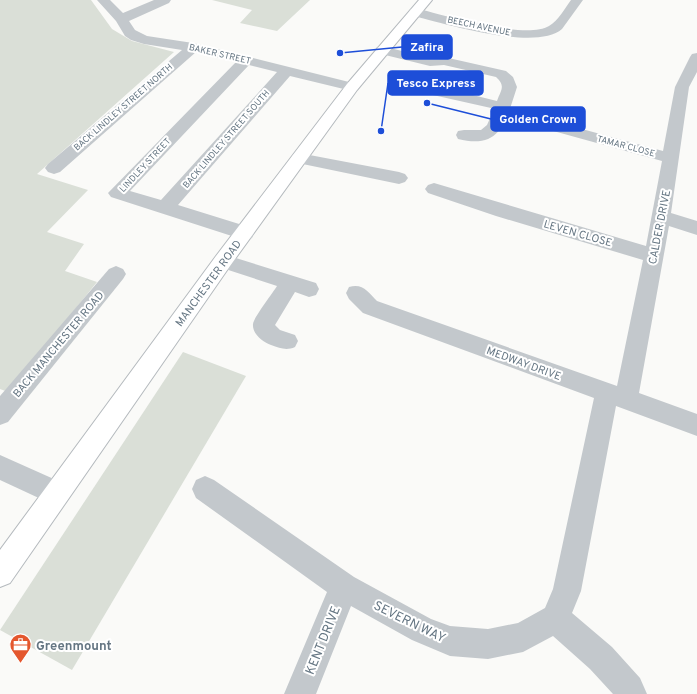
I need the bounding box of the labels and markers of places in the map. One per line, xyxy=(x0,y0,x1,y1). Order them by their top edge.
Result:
callout: Zafira xyxy=(402,35,452,59)
callout: Tesco Express xyxy=(388,71,483,95)
callout: Golden Crown xyxy=(491,107,585,131)
office icon: Greenmount xyxy=(8,632,34,665)
place label: Greenmount xyxy=(36,639,112,655)

